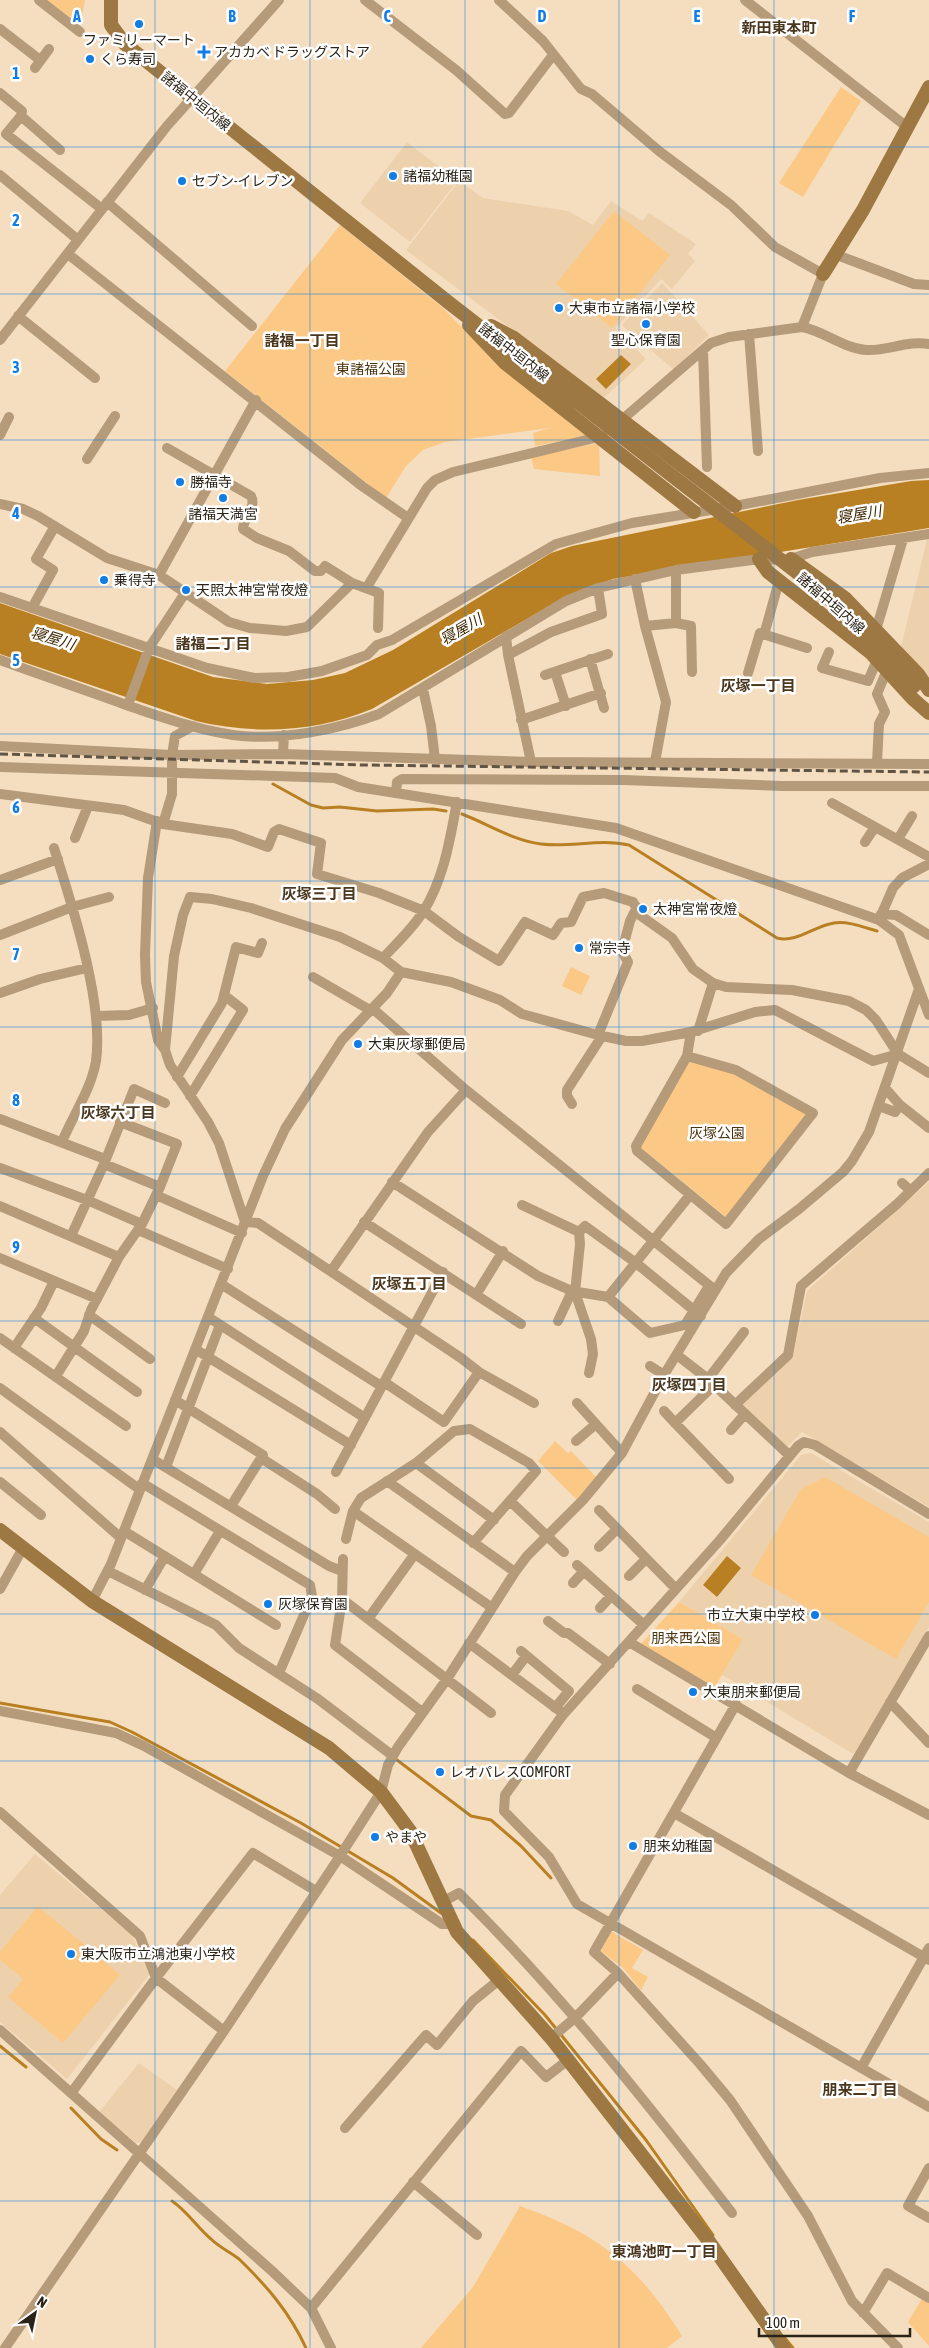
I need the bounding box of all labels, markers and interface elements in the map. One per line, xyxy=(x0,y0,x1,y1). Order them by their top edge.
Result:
text: A xyxy=(72,7,81,25)
text: B xyxy=(228,7,236,25)
text: C xyxy=(383,7,391,25)
text: D xyxy=(538,7,547,25)
text: E xyxy=(694,7,701,25)
text: F xyxy=(849,7,856,25)
marker: ファミリーマート xyxy=(133,18,145,30)
district label: 新田東本町 xyxy=(741,19,817,36)
place label: ファミリーマート xyxy=(83,32,195,48)
place label: アカカベ ドラッグストア xyxy=(214,44,370,60)
marker: アカカベ ドラッグストア xyxy=(198,46,210,58)
place label: くら寿司 xyxy=(100,51,156,67)
marker: くら寿司 xyxy=(84,53,96,65)
text: 1 xyxy=(12,64,20,82)
street label: 諸福中垣内線 xyxy=(158,68,234,134)
place label: 諸福幼稚園 xyxy=(403,168,473,184)
marker: 諸福幼稚園 xyxy=(387,170,399,182)
place label: セブン-イレブン xyxy=(192,173,294,189)
marker: セブン-イレブン xyxy=(176,175,188,187)
text: 2 xyxy=(12,211,20,229)
place label: 大東市立諸福小学校 xyxy=(569,300,695,316)
marker: 大東市立諸福小学校 xyxy=(553,302,565,314)
marker: 聖心保育園 xyxy=(640,318,652,330)
street label: 諸福中垣内線 xyxy=(476,320,552,384)
district label: 諸福一丁目 xyxy=(264,332,340,349)
place label: 聖心保育園 xyxy=(611,332,681,348)
text: 3 xyxy=(12,358,20,376)
park label: 東諸福公園 xyxy=(336,361,406,377)
place label: 勝福寺 xyxy=(190,474,232,490)
marker: 勝福寺 xyxy=(174,476,186,488)
marker: 諸福天満宮 xyxy=(217,492,229,504)
water label: 寝屋川 xyxy=(835,502,885,526)
text: 4 xyxy=(11,504,20,522)
place label: 諸福天満宮 xyxy=(188,506,258,522)
street label: 諸福中垣内線 xyxy=(794,569,868,637)
place label: 乗得寺 xyxy=(114,572,156,588)
marker: 乗得寺 xyxy=(98,574,110,586)
place label: 天照太神宮常夜燈 xyxy=(196,582,308,598)
marker: 天照太神宮常夜燈 xyxy=(180,584,192,596)
water label: 寝屋川 xyxy=(437,609,486,648)
water label: 寝屋川 xyxy=(29,623,79,653)
district label: 諸福二丁目 xyxy=(175,635,251,652)
text: 5 xyxy=(12,651,20,669)
district label: 灰塚一丁目 xyxy=(720,677,796,694)
text: 6 xyxy=(12,798,20,816)
district label: 灰塚三丁目 xyxy=(281,885,357,902)
place label: 太神宮常夜燈 xyxy=(653,901,737,917)
marker: 太神宮常夜燈 xyxy=(637,903,649,915)
place label: 常宗寺 xyxy=(589,940,631,956)
marker: 常宗寺 xyxy=(573,942,585,954)
text: 7 xyxy=(12,945,20,963)
place label: 大東灰塚郵便局 xyxy=(368,1036,466,1052)
marker: 大東灰塚郵便局 xyxy=(352,1038,364,1050)
text: 8 xyxy=(12,1091,20,1109)
district label: 灰塚六丁目 xyxy=(80,1104,156,1121)
park label: 灰塚公園 xyxy=(689,1125,745,1141)
text: 9 xyxy=(12,1238,20,1256)
district label: 灰塚五丁目 xyxy=(371,1275,447,1292)
district label: 灰塚四丁目 xyxy=(651,1376,727,1393)
place label: 灰塚保育園 xyxy=(278,1596,348,1612)
marker: 灰塚保育園 xyxy=(262,1598,274,1610)
place label: 市立大東中学校 xyxy=(707,1607,805,1623)
marker: 市立大東中学校 xyxy=(809,1609,821,1621)
park label: 朋来西公園 xyxy=(651,1630,721,1646)
place label: 大東朋来郵便局 xyxy=(703,1684,801,1700)
marker: 大東朋来郵便局 xyxy=(687,1686,699,1698)
place label: レオパレスCOMFORT xyxy=(450,1764,571,1780)
marker: レオパレスCOMFORT xyxy=(434,1766,446,1778)
place label: やまや xyxy=(385,1829,427,1845)
marker: やまや xyxy=(369,1831,381,1843)
place label: 朋来幼稚園 xyxy=(643,1838,713,1854)
marker: 朋来幼稚園 xyxy=(627,1840,639,1852)
place label: 東大阪市立鴻池東小学校 xyxy=(81,1946,235,1962)
marker: 東大阪市立鴻池東小学校 xyxy=(65,1948,77,1960)
district label: 朋来二丁目 xyxy=(822,2081,898,2098)
district label: 東鴻池町一丁目 xyxy=(611,2243,717,2260)
north arrow xyxy=(10,2288,60,2338)
text: N xyxy=(34,2293,50,2311)
scale bar xyxy=(759,2306,910,2338)
text: 100 m xyxy=(766,2314,800,2331)

